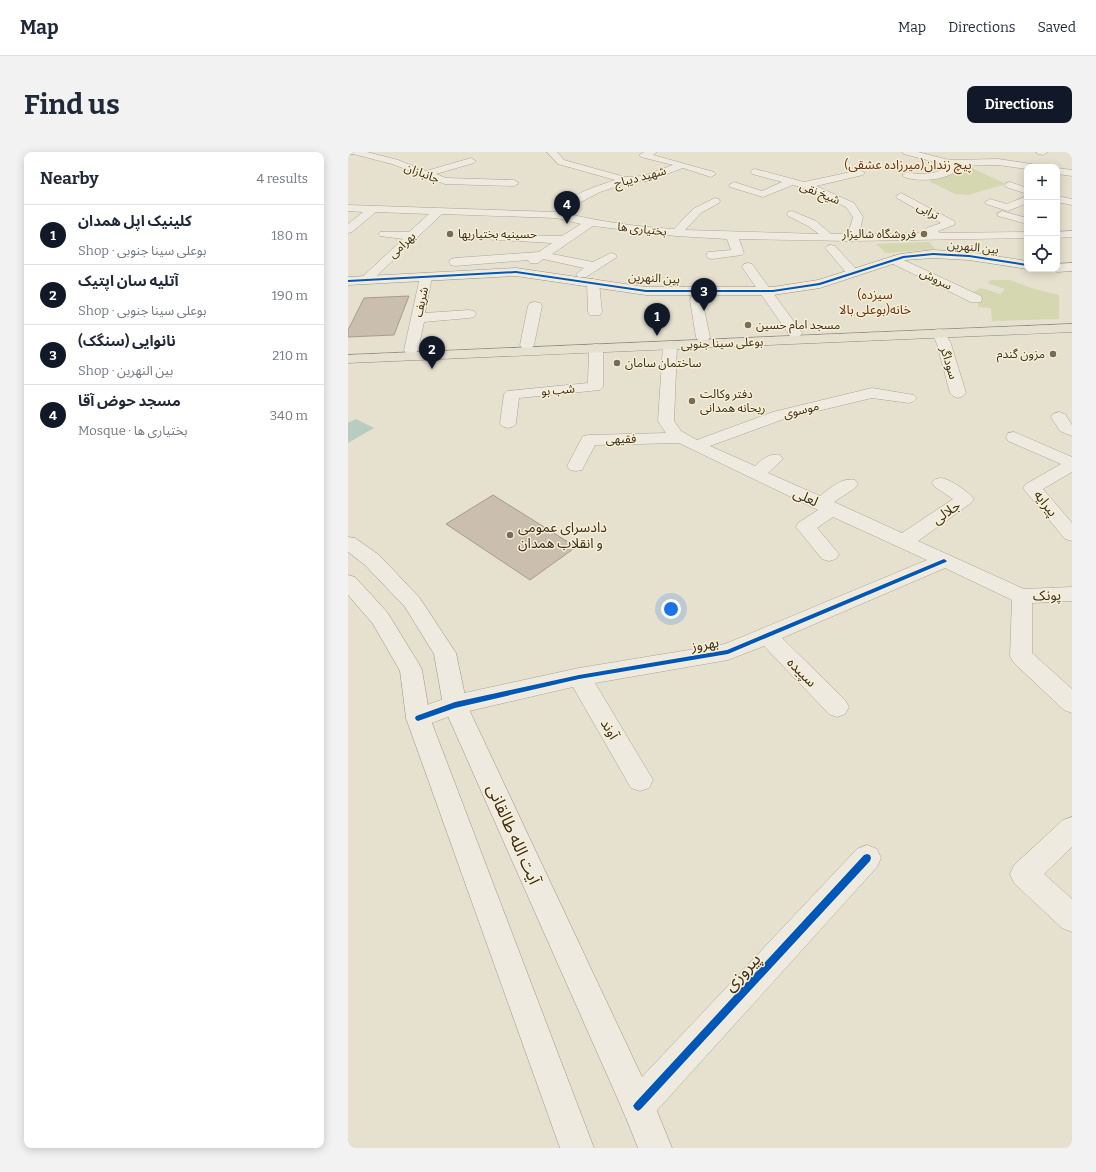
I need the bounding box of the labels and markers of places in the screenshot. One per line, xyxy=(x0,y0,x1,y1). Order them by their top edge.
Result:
pin: 4 xyxy=(554,191,580,224)
place label: حسینیه بختیاریها xyxy=(458,227,537,241)
place label: فروشگاه شالیزار xyxy=(841,227,916,241)
marker: حسینیه بختیاریها xyxy=(445,229,455,239)
marker: فروشگاه شالیزار xyxy=(919,229,929,239)
pin: 3 xyxy=(691,278,717,311)
pin: 1 xyxy=(644,303,670,336)
place label: مسجد امام حسین xyxy=(756,318,840,334)
marker: مسجد امام حسین xyxy=(743,320,753,330)
pin: 2 xyxy=(419,336,445,369)
place label: مزون گندم xyxy=(997,347,1045,363)
marker: مزون گندم xyxy=(1048,349,1058,359)
place label: ساختمان سامان xyxy=(625,356,701,370)
marker: ساختمان سامان xyxy=(612,358,622,368)
place label: دفتر وکالت ریحانه همدانی xyxy=(700,387,765,415)
marker: دفتر وکالت ریحانه همدانی xyxy=(687,396,697,406)
place label: دادسرای عمومی و انقلاب همدان xyxy=(518,519,607,552)
marker: دادسرای عمومی و انقلاب همدان xyxy=(505,530,515,540)

